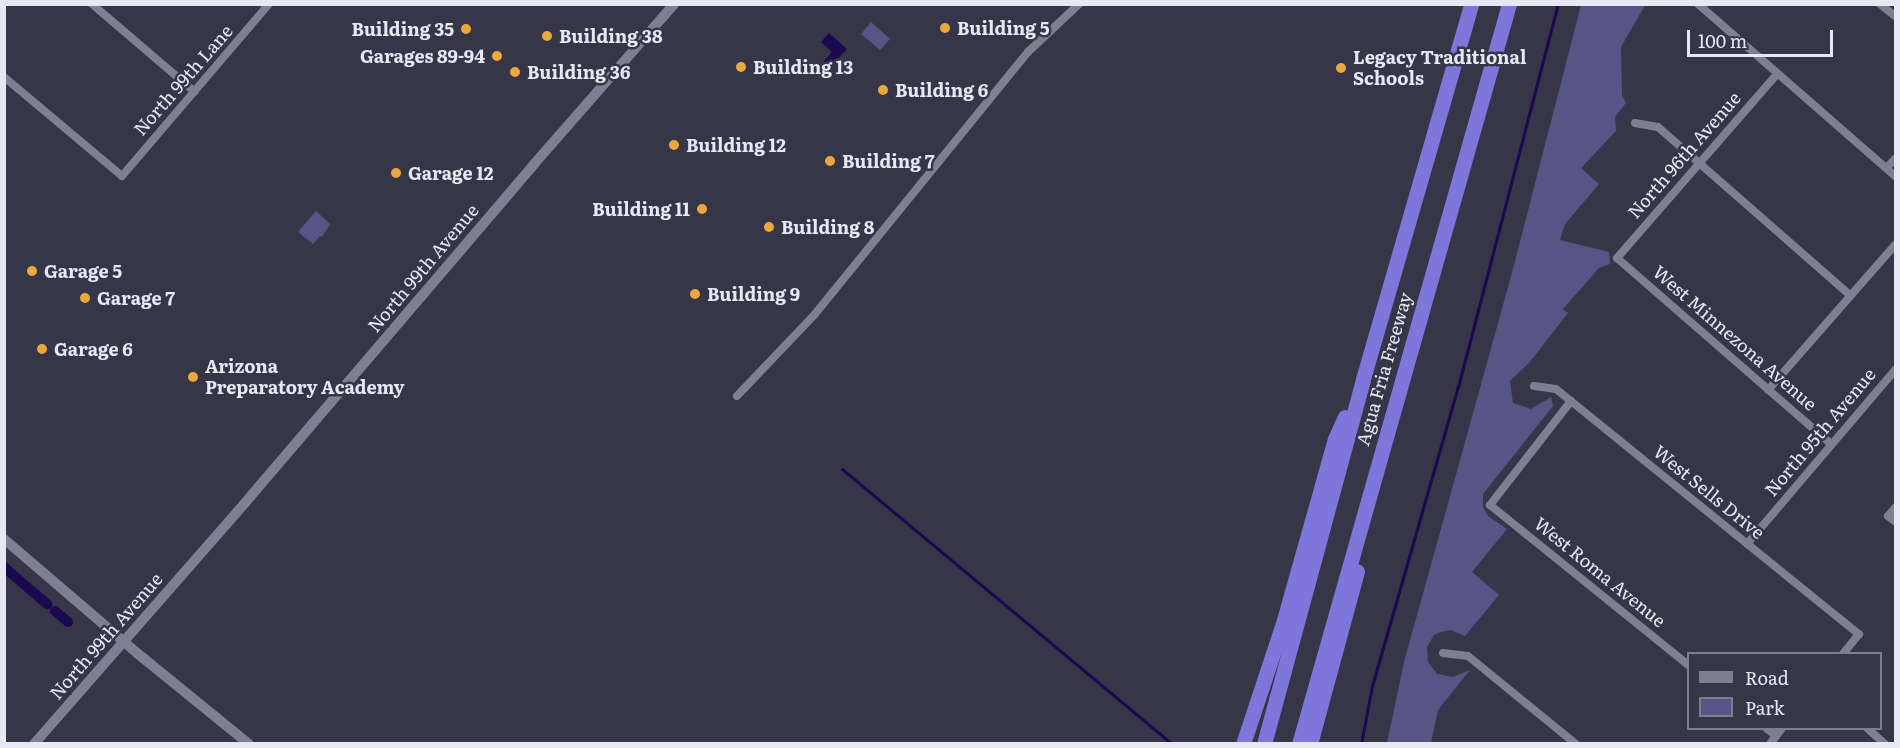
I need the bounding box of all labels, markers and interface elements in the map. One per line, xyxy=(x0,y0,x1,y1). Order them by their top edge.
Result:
place label: Building 5 xyxy=(957,17,1050,39)
place label: Building 35 xyxy=(351,18,454,40)
scale bar xyxy=(1690,18,1836,56)
street label: North 99th Lane xyxy=(129,20,237,140)
marker: Building 5 xyxy=(938,21,952,35)
marker: Building 35 xyxy=(459,22,473,36)
place label: Building 38 xyxy=(559,25,662,47)
text: 100 m xyxy=(1698,27,1747,54)
marker: Building 38 xyxy=(540,29,554,43)
place label: Garages 89-94 xyxy=(360,45,485,67)
place label: Legacy Traditional Schools xyxy=(1353,47,1526,90)
marker: Garages 89-94 xyxy=(490,49,504,63)
place label: Building 13 xyxy=(753,56,853,78)
marker: Building 13 xyxy=(734,60,748,74)
place label: Building 36 xyxy=(527,61,630,83)
marker: Legacy Traditional Schools xyxy=(1334,61,1348,75)
marker: Building 36 xyxy=(508,65,522,79)
place label: Building 6 xyxy=(895,79,988,101)
marker: Building 6 xyxy=(876,83,890,97)
street label: North 96th Avenue xyxy=(1623,87,1745,223)
place label: Building 12 xyxy=(686,134,786,156)
marker: Building 12 xyxy=(667,138,681,152)
place label: Building 7 xyxy=(842,150,935,172)
marker: Building 7 xyxy=(823,154,837,168)
place label: Garage 12 xyxy=(408,162,493,184)
marker: Garage 12 xyxy=(389,166,403,180)
place label: Building 11 xyxy=(592,198,690,220)
street label: North 99th Avenue xyxy=(363,200,483,336)
marker: Building 11 xyxy=(695,202,709,216)
place label: Building 8 xyxy=(781,216,874,238)
marker: Building 8 xyxy=(762,220,776,234)
place label: Garage 5 xyxy=(44,260,122,282)
street label: West Minnezona Avenue xyxy=(1649,261,1821,415)
marker: Garage 5 xyxy=(25,264,39,278)
place label: Building 9 xyxy=(707,283,800,305)
place label: Garage 7 xyxy=(97,287,175,309)
marker: Building 9 xyxy=(688,287,702,301)
street label: Agua Fria Freeway xyxy=(1352,290,1416,448)
marker: Garage 7 xyxy=(78,291,92,305)
place label: Garage 6 xyxy=(54,338,133,360)
marker: Garage 6 xyxy=(35,342,49,356)
place label: Arizona Preparatory Academy xyxy=(205,356,405,398)
street label: North 95th Avenue xyxy=(1760,364,1880,500)
marker: Arizona Preparatory Academy xyxy=(186,370,200,384)
street label: West Sells Drive xyxy=(1649,441,1769,543)
street label: West Roma Avenue xyxy=(1530,512,1670,632)
street label: North 99th Avenue xyxy=(45,568,167,704)
legend xyxy=(1687,652,1882,730)
text: Road xyxy=(1745,664,1789,691)
text: Park xyxy=(1745,694,1784,721)

